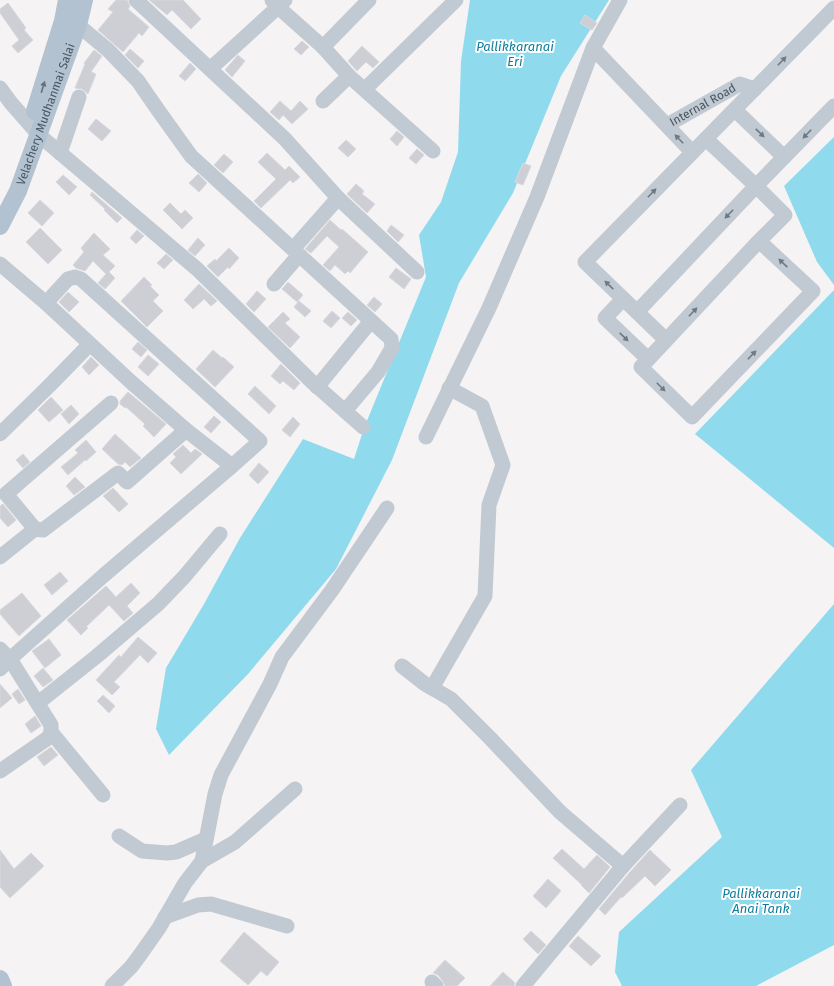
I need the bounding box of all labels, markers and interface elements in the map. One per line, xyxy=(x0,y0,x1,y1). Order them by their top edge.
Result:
water label: Pallikkaranai Eri xyxy=(476,39,554,69)
street label: Velachery Mudhanmai Salai xyxy=(14,41,78,187)
one-way arrow xyxy=(777,56,787,66)
one-way arrow xyxy=(40,81,46,93)
street label: Internal Road xyxy=(667,81,738,129)
one-way arrow xyxy=(755,129,765,138)
one-way arrow xyxy=(802,129,812,139)
one-way arrow xyxy=(675,133,684,144)
one-way arrow xyxy=(647,188,657,198)
one-way arrow xyxy=(724,209,734,219)
one-way arrow xyxy=(778,258,788,268)
one-way arrow xyxy=(604,281,614,290)
one-way arrow xyxy=(688,306,697,317)
one-way arrow xyxy=(619,332,630,341)
one-way arrow xyxy=(747,350,757,360)
one-way arrow xyxy=(656,382,666,392)
water label: Pallikkaranai Anai Tank xyxy=(722,886,800,916)

